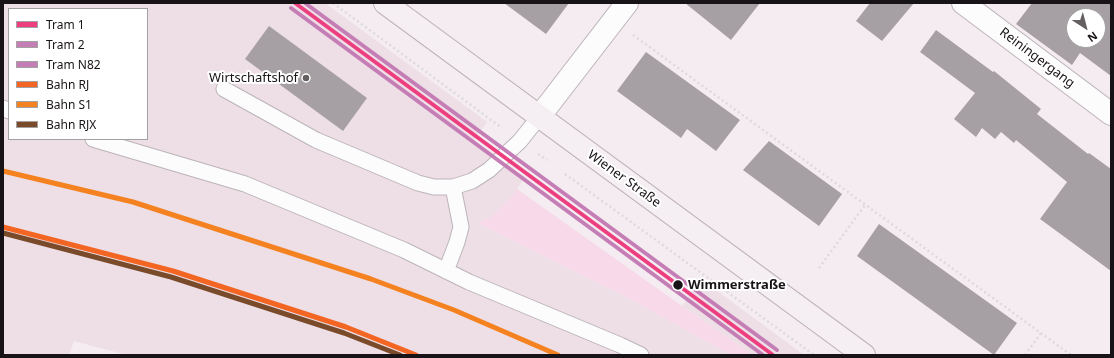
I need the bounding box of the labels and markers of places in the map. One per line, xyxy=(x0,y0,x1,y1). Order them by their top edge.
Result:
place label: Wirtschaftshof xyxy=(209,70,298,86)
marker: Wirtschaftshof xyxy=(301,73,311,83)
place label: Wimmerstraße xyxy=(688,277,786,293)
marker: Wimmerstraße xyxy=(671,278,685,292)

